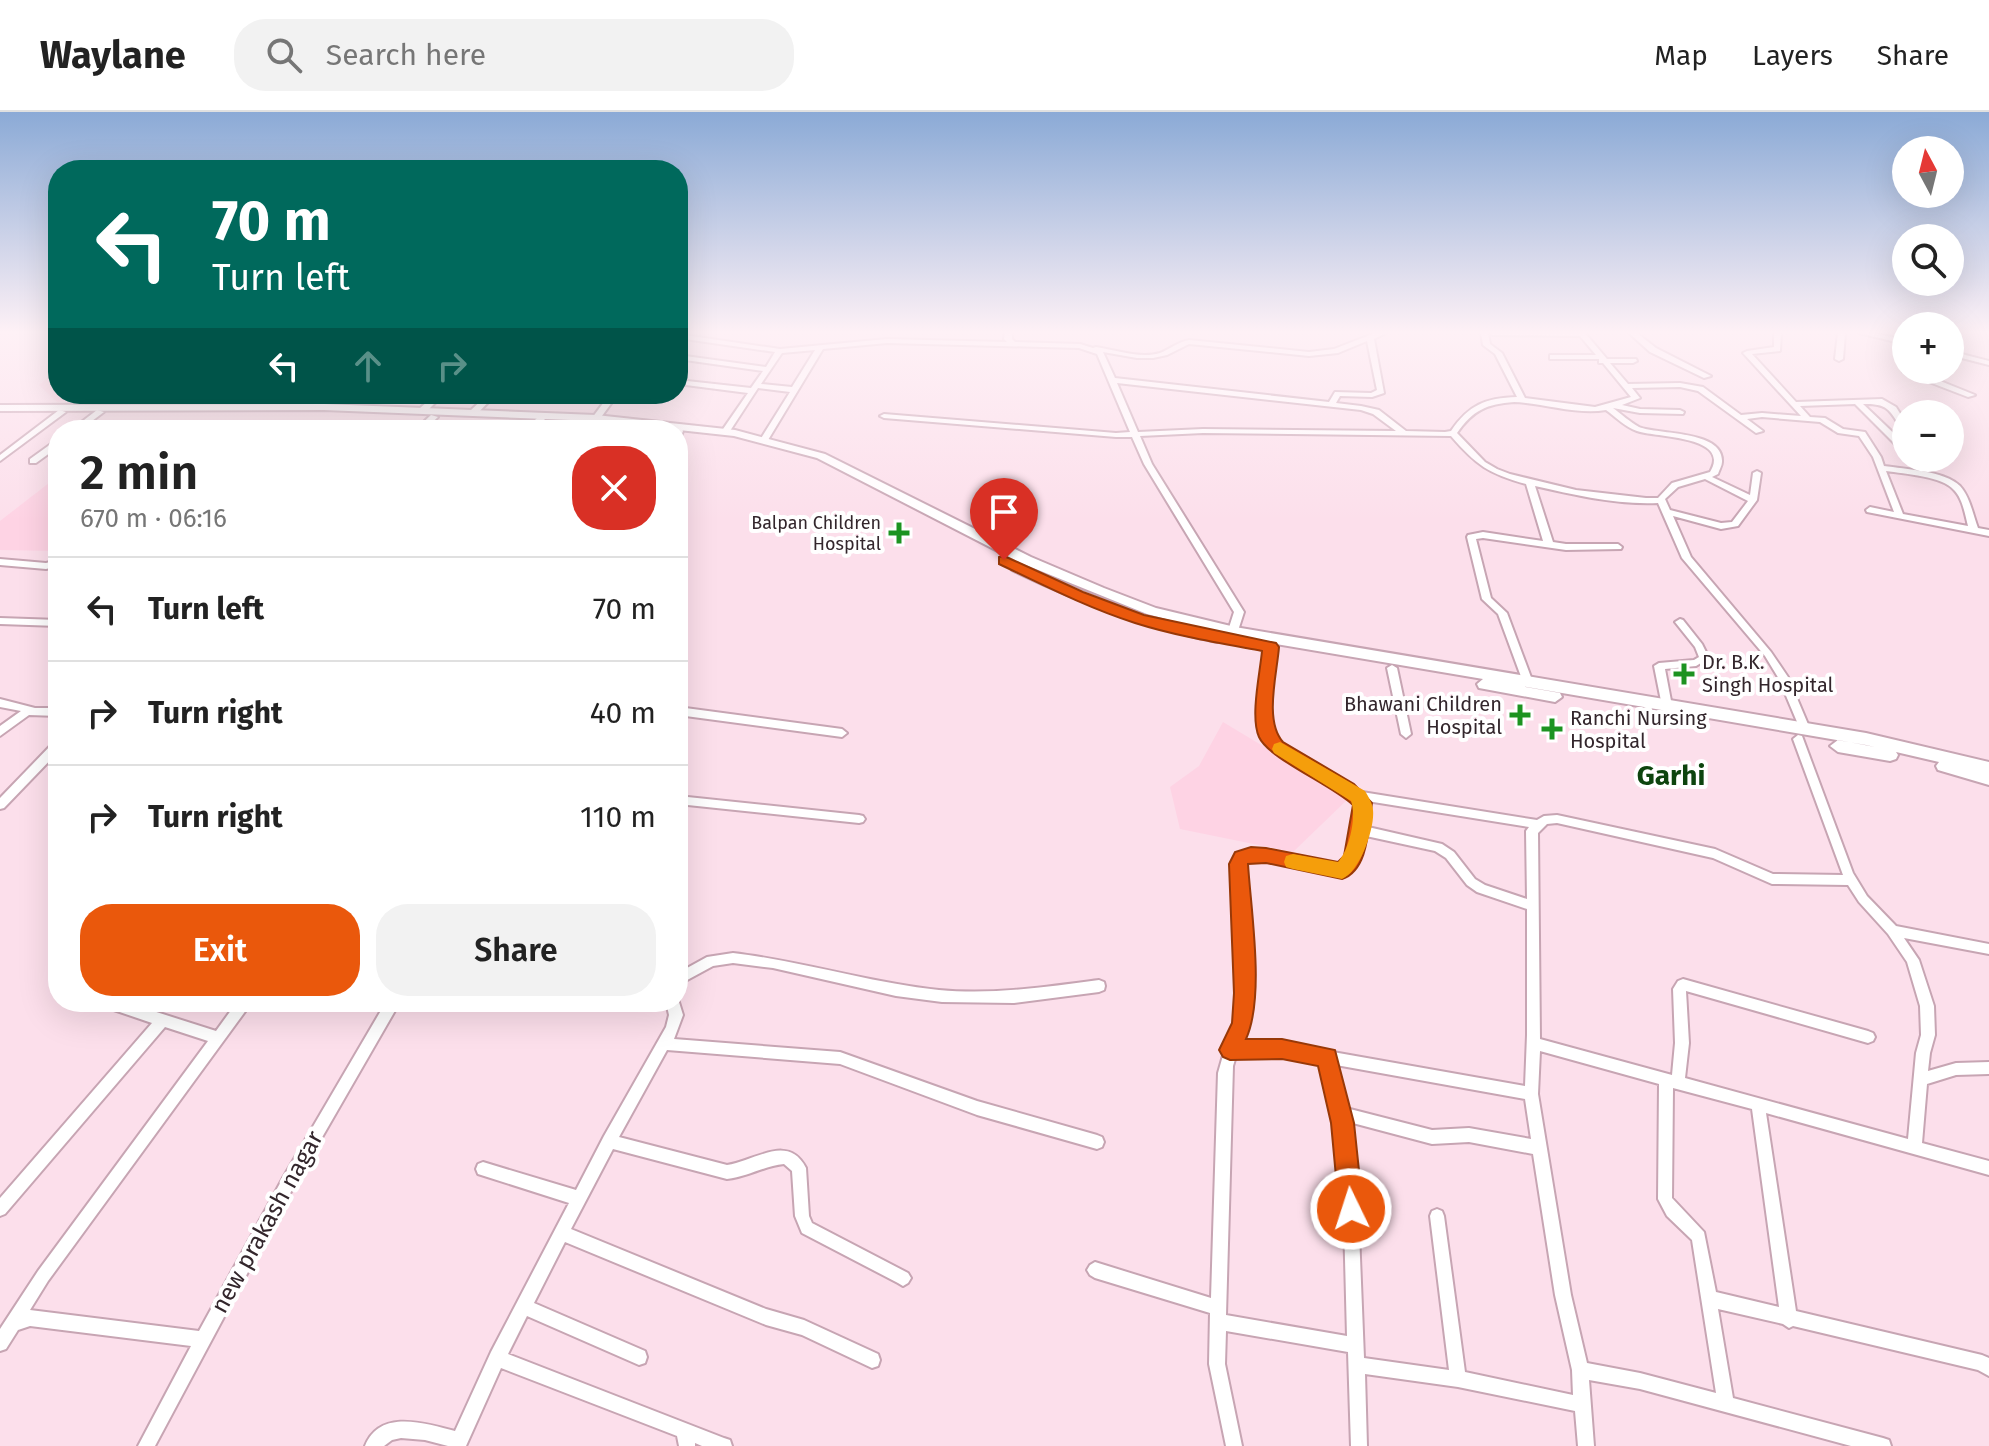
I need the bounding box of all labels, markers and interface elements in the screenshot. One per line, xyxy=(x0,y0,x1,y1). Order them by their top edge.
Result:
search box xyxy=(234,19,794,91)
text: Waylane xyxy=(40,32,186,78)
icon: search xyxy=(262,33,306,77)
text: Search here xyxy=(326,37,486,73)
text: Map xyxy=(1654,39,1708,72)
text: Layers xyxy=(1752,39,1833,72)
text: Share xyxy=(1877,39,1949,72)
north arrow xyxy=(1892,136,1964,208)
map controls xyxy=(1892,136,1964,472)
text: 70 m xyxy=(212,188,331,255)
icon: left xyxy=(80,192,184,296)
button: search xyxy=(1892,224,1964,296)
text: Turn left xyxy=(212,256,350,300)
button: + xyxy=(1892,312,1964,384)
icon: left xyxy=(262,344,306,388)
icon: ahead xyxy=(346,344,390,388)
icon: right xyxy=(430,344,474,388)
button: − xyxy=(1892,400,1964,472)
text: 2 min xyxy=(80,444,198,502)
button: close xyxy=(572,446,656,530)
pin xyxy=(970,478,1038,560)
icon: arrive xyxy=(982,490,1026,534)
text: 670 m · 06:16 xyxy=(80,503,227,534)
place label: Balpan Children Hospital xyxy=(751,512,881,555)
marker: Balpan Children Hospital xyxy=(888,522,910,544)
icon: left xyxy=(80,587,124,631)
text: Turn left xyxy=(148,591,264,627)
text: 70 m xyxy=(593,591,656,627)
place label: Dr. B.K. Singh Hospital xyxy=(1702,650,1834,697)
marker: Dr. B.K. Singh Hospital xyxy=(1673,663,1695,685)
icon: right xyxy=(80,691,124,735)
place label: Bhawani Children Hospital xyxy=(1344,692,1502,739)
text: Turn right xyxy=(148,695,283,731)
text: 40 m xyxy=(590,695,656,731)
marker: Bhawani Children Hospital xyxy=(1509,704,1531,726)
place label: Ranchi Nursing Hospital xyxy=(1570,706,1707,753)
marker: Ranchi Nursing Hospital xyxy=(1541,718,1563,740)
district label: Garhi xyxy=(1637,759,1705,792)
icon: right xyxy=(80,795,124,839)
text: Turn right xyxy=(148,799,283,835)
text: 110 m xyxy=(580,799,656,835)
button: Exit xyxy=(80,904,360,996)
button: Share xyxy=(376,904,656,996)
street label: new prakash nagar xyxy=(205,1125,329,1318)
position arrow xyxy=(1309,1167,1393,1251)

